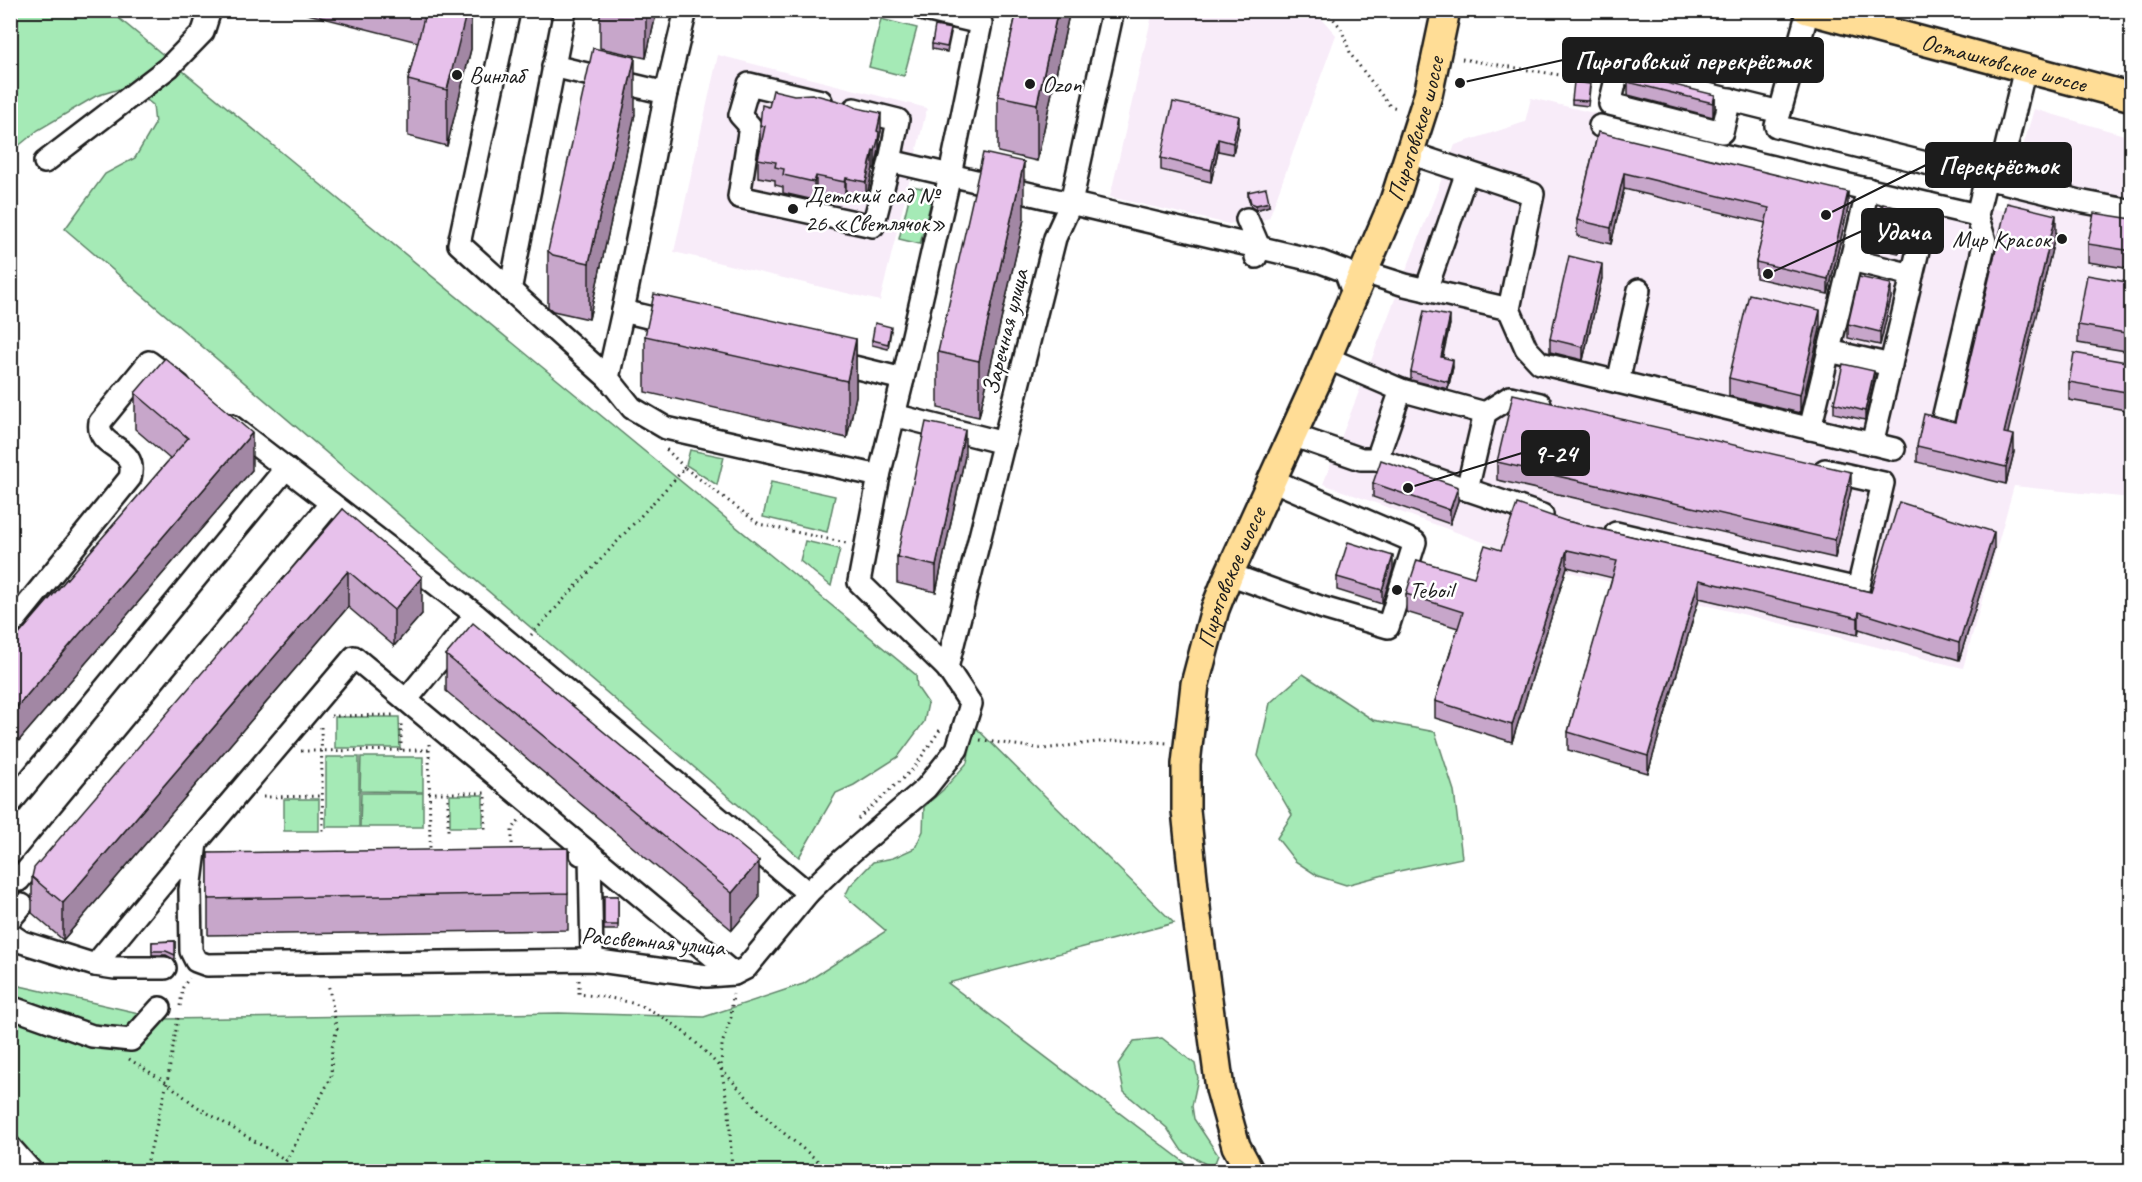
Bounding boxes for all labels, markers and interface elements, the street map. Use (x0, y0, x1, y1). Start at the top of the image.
street label: Осташковское шоссе (1918, 26, 2092, 100)
callout: Пироговский перекрёсток (1563, 38, 1823, 82)
text: Пироговский перекрёсток (1575, 44, 1813, 77)
street label: Пироговское шоссе (1380, 52, 1451, 205)
place label: Винлаб (469, 60, 529, 90)
marker: Винлаб (450, 68, 464, 82)
place label: Ozon (1042, 69, 1082, 99)
marker: Ozon (1023, 77, 1037, 91)
callout: Перекрёсток (1926, 143, 2071, 187)
text: Перекрёсток (1939, 149, 2061, 182)
place label: Детский сад № 26 «Светлячок» (805, 180, 946, 238)
marker: Детский сад № 26 «Светлячок» (786, 202, 800, 216)
callout: Удача (1862, 209, 1943, 253)
text: Удача (1873, 215, 1932, 248)
place label: Мир Красок (1952, 224, 2052, 254)
marker: Мир Красок (2055, 232, 2069, 246)
street label: Заречная улица (975, 265, 1035, 398)
callout: 9-24 (1522, 431, 1589, 475)
text: 9-24 (1533, 437, 1580, 470)
street label: Пироговское шоссе (1190, 500, 1273, 651)
place label: Teboil (1409, 575, 1457, 605)
marker: Teboil (1390, 583, 1404, 597)
street label: Рассветная улица (580, 920, 727, 962)

